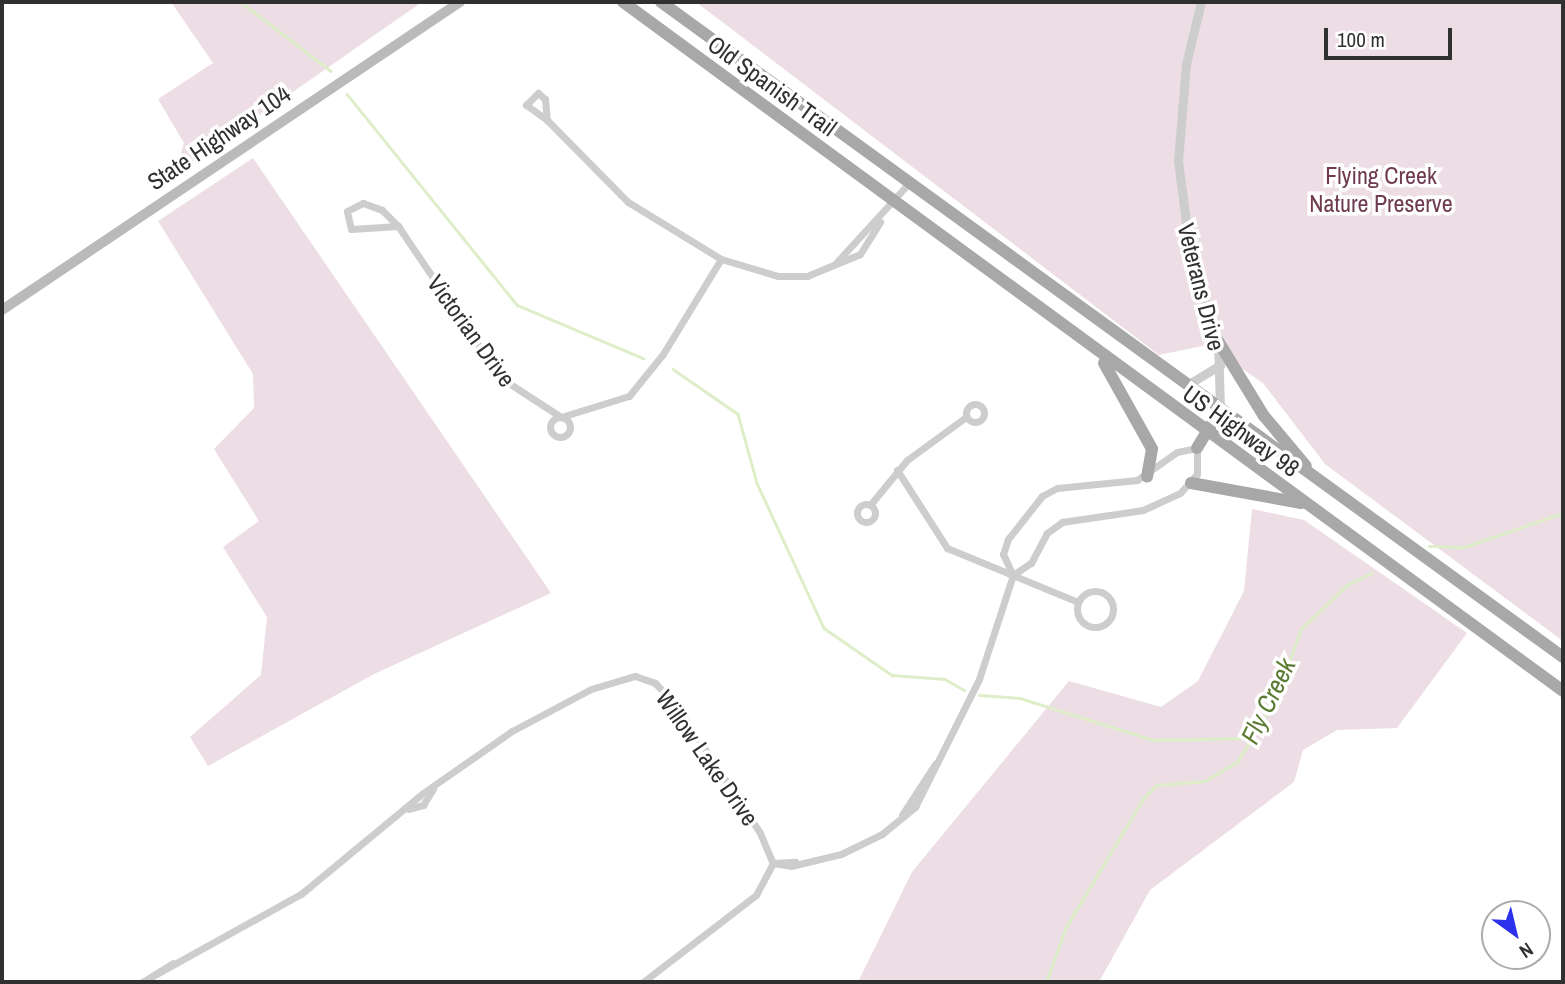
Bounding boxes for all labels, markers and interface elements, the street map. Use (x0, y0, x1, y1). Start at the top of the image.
scale bar (1327, 14, 1455, 58)
text: 100 m (1337, 25, 1385, 54)
street label: Old Spanish Trail (702, 30, 842, 142)
street label: State Highway 104 (142, 80, 296, 196)
park label: Flying Creek Nature Preserve (1309, 162, 1453, 218)
street label: Veterans Drive (1171, 220, 1231, 354)
street label: Victorian Drive (421, 270, 521, 392)
street label: US Highway 98 (1177, 379, 1305, 483)
water label: Fly Creek (1234, 653, 1302, 749)
street label: Willow Lake Drive (650, 685, 764, 831)
north arrow (1481, 900, 1551, 970)
text: N (1515, 937, 1539, 965)

